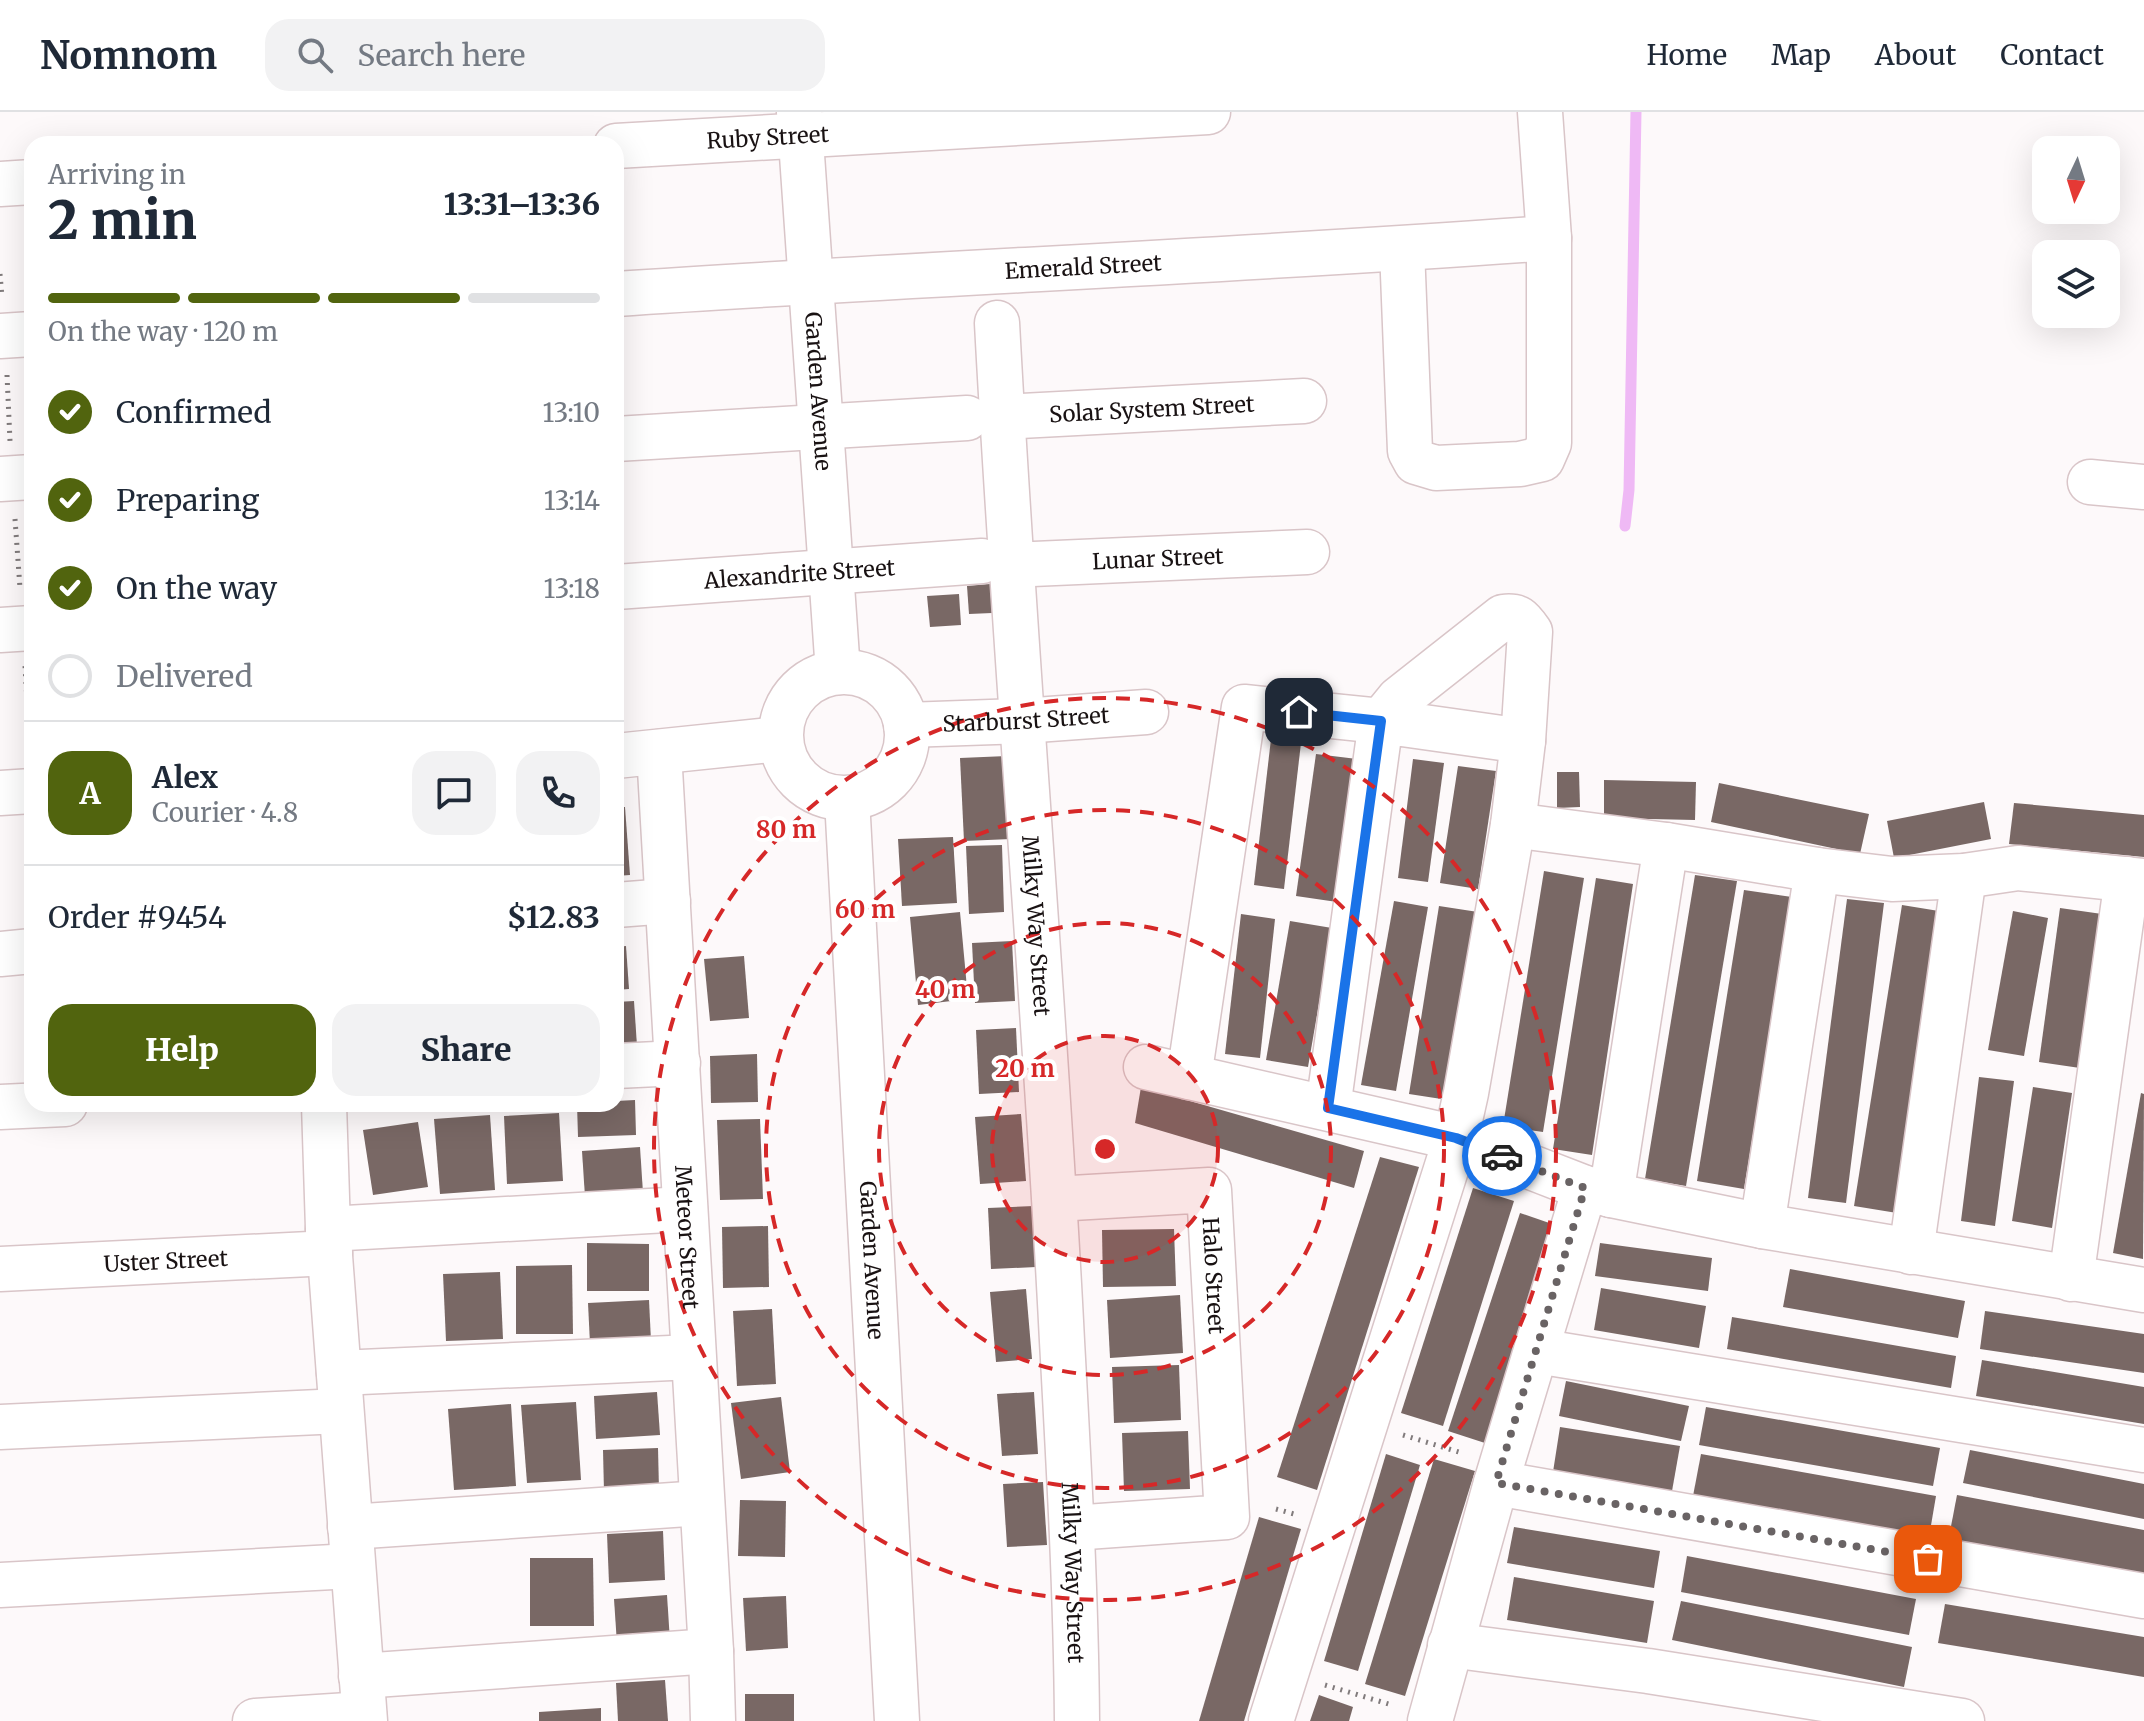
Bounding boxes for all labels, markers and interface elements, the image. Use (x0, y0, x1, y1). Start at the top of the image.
search box (265, 19, 825, 91)
text: Nomnom (40, 32, 217, 79)
icon: search (293, 33, 337, 77)
text: Search here (357, 36, 525, 74)
text: Home (1646, 37, 1727, 73)
text: Map (1771, 37, 1831, 73)
text: About (1875, 37, 1956, 73)
text: Contact (2000, 37, 2104, 73)
street label: Ruby Street (706, 120, 830, 155)
north arrow (2032, 136, 2120, 224)
map controls (2032, 136, 2120, 328)
text: Arriving in (48, 158, 186, 191)
text: 13:31–13:36 (444, 185, 600, 223)
text: 2 min (48, 188, 197, 253)
button: layers (2032, 240, 2120, 328)
street label: Emerald Street (1004, 248, 1163, 285)
street label: Garden Avenue (799, 311, 838, 472)
text: On the way · 120 m (48, 315, 278, 348)
icon: check (48, 390, 92, 434)
street label: Solar System Street (1048, 390, 1256, 428)
text: Confirmed (116, 393, 271, 431)
text: 13:10 (543, 396, 600, 429)
icon: check (48, 478, 92, 522)
text: Preparing (116, 481, 259, 519)
text: 13:14 (544, 484, 600, 517)
street label: Lunar Street (1092, 542, 1225, 575)
street label: Alexandrite Street (702, 553, 897, 595)
icon: check (48, 566, 92, 610)
text: On the way (116, 569, 277, 607)
text: 13:18 (544, 572, 600, 605)
text: Delivered (116, 657, 253, 695)
pin (1265, 678, 1333, 746)
icon: home (1277, 690, 1321, 734)
street label: Starburst Street (942, 701, 1111, 738)
button: chat (412, 751, 496, 835)
button: phone (516, 751, 600, 835)
text: Alex (152, 758, 218, 796)
text: A (79, 774, 101, 812)
text: Courier · 4.8 (152, 796, 298, 829)
text: 80 m (756, 814, 816, 845)
street label: Milky Way Street (1016, 834, 1057, 1017)
text: 60 m (835, 894, 895, 925)
text: Order #9454 (48, 898, 227, 936)
text: $12.83 (507, 898, 600, 936)
text: 40 m (915, 974, 975, 1005)
button: Help (48, 1004, 316, 1096)
button: Share (332, 1004, 600, 1096)
text: 20 m (995, 1053, 1055, 1084)
courier (1462, 1116, 1542, 1196)
icon: car (1480, 1134, 1524, 1178)
centre of rings (1091, 1135, 1119, 1163)
street label: Meteor Street (669, 1165, 705, 1310)
street label: Garden Avenue (854, 1180, 890, 1340)
street label: Halo Street (1197, 1216, 1231, 1335)
street label: Uster Street (103, 1244, 229, 1278)
street label: Milky Way Street (1056, 1482, 1090, 1664)
pin (1894, 1525, 1962, 1593)
icon: bag (1906, 1537, 1950, 1581)

